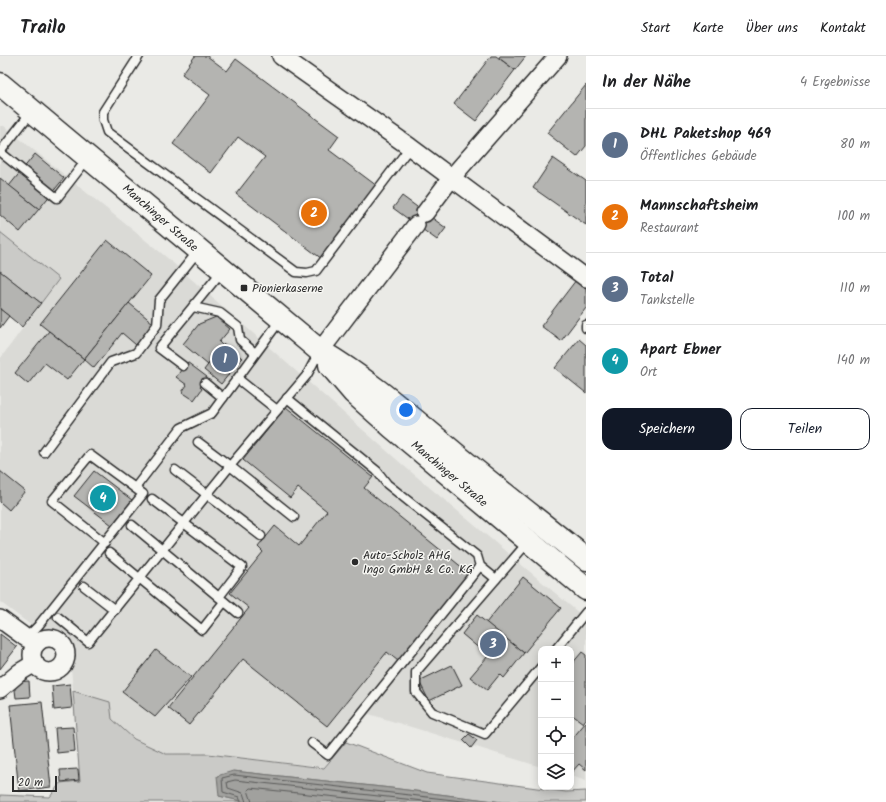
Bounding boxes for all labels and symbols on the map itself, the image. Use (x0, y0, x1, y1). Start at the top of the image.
street label: Manchinger Straße (118, 180, 203, 257)
pin: 2 (301, 198, 327, 228)
place label: Pionierkaserne (252, 279, 324, 298)
marker: Pionierkaserne (239, 283, 249, 293)
pin: 1 (212, 344, 238, 374)
your location (396, 400, 416, 420)
street label: Manchinger Straße (406, 436, 492, 512)
pin: 4 (90, 483, 116, 513)
place label: Auto-Scholz AHG Ingo GmbH & Co. KG (363, 546, 473, 579)
marker: Auto-Scholz AHG Ingo GmbH & Co. KG (350, 557, 360, 567)
pin: 3 (480, 629, 506, 659)
scale bar (12, 774, 57, 793)

